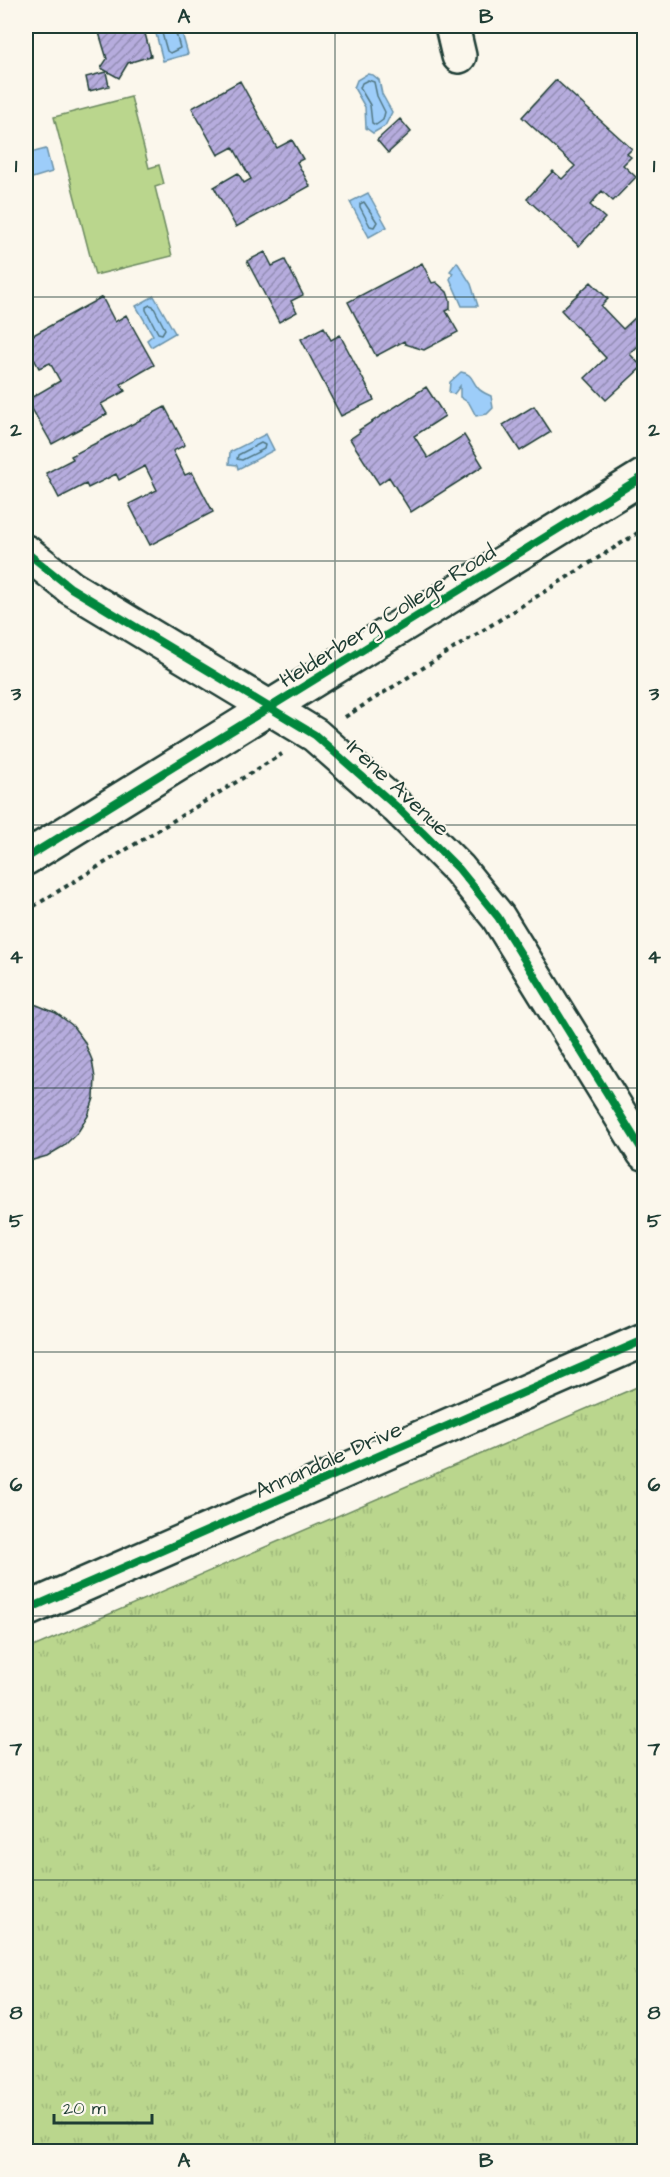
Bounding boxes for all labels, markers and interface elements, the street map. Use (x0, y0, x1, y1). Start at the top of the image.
text: A (178, 3, 191, 31)
text: B (479, 3, 494, 31)
text: 1 (15, 152, 18, 180)
text: 1 (653, 152, 656, 180)
text: 2 (9, 416, 22, 444)
text: 2 (647, 416, 660, 444)
street label: Helderberg College Road (274, 537, 503, 696)
text: 3 (10, 680, 22, 708)
text: 3 (648, 680, 660, 708)
street label: Irene Avenue (340, 732, 456, 844)
text: 4 (9, 943, 23, 971)
text: 4 (647, 943, 661, 971)
text: 5 (9, 1207, 24, 1235)
text: 5 (647, 1207, 662, 1235)
street label: Annandale Drive (250, 1414, 407, 1507)
text: 6 (10, 1471, 23, 1499)
text: 6 (648, 1471, 661, 1499)
text: 7 (9, 1735, 23, 1763)
text: 7 (647, 1735, 661, 1763)
text: 8 (10, 1999, 23, 2027)
text: 8 (648, 1999, 661, 2027)
scale bar (54, 2087, 152, 2125)
text: 20 m (63, 2096, 106, 2121)
text: A (178, 2147, 191, 2175)
text: B (479, 2147, 494, 2175)

